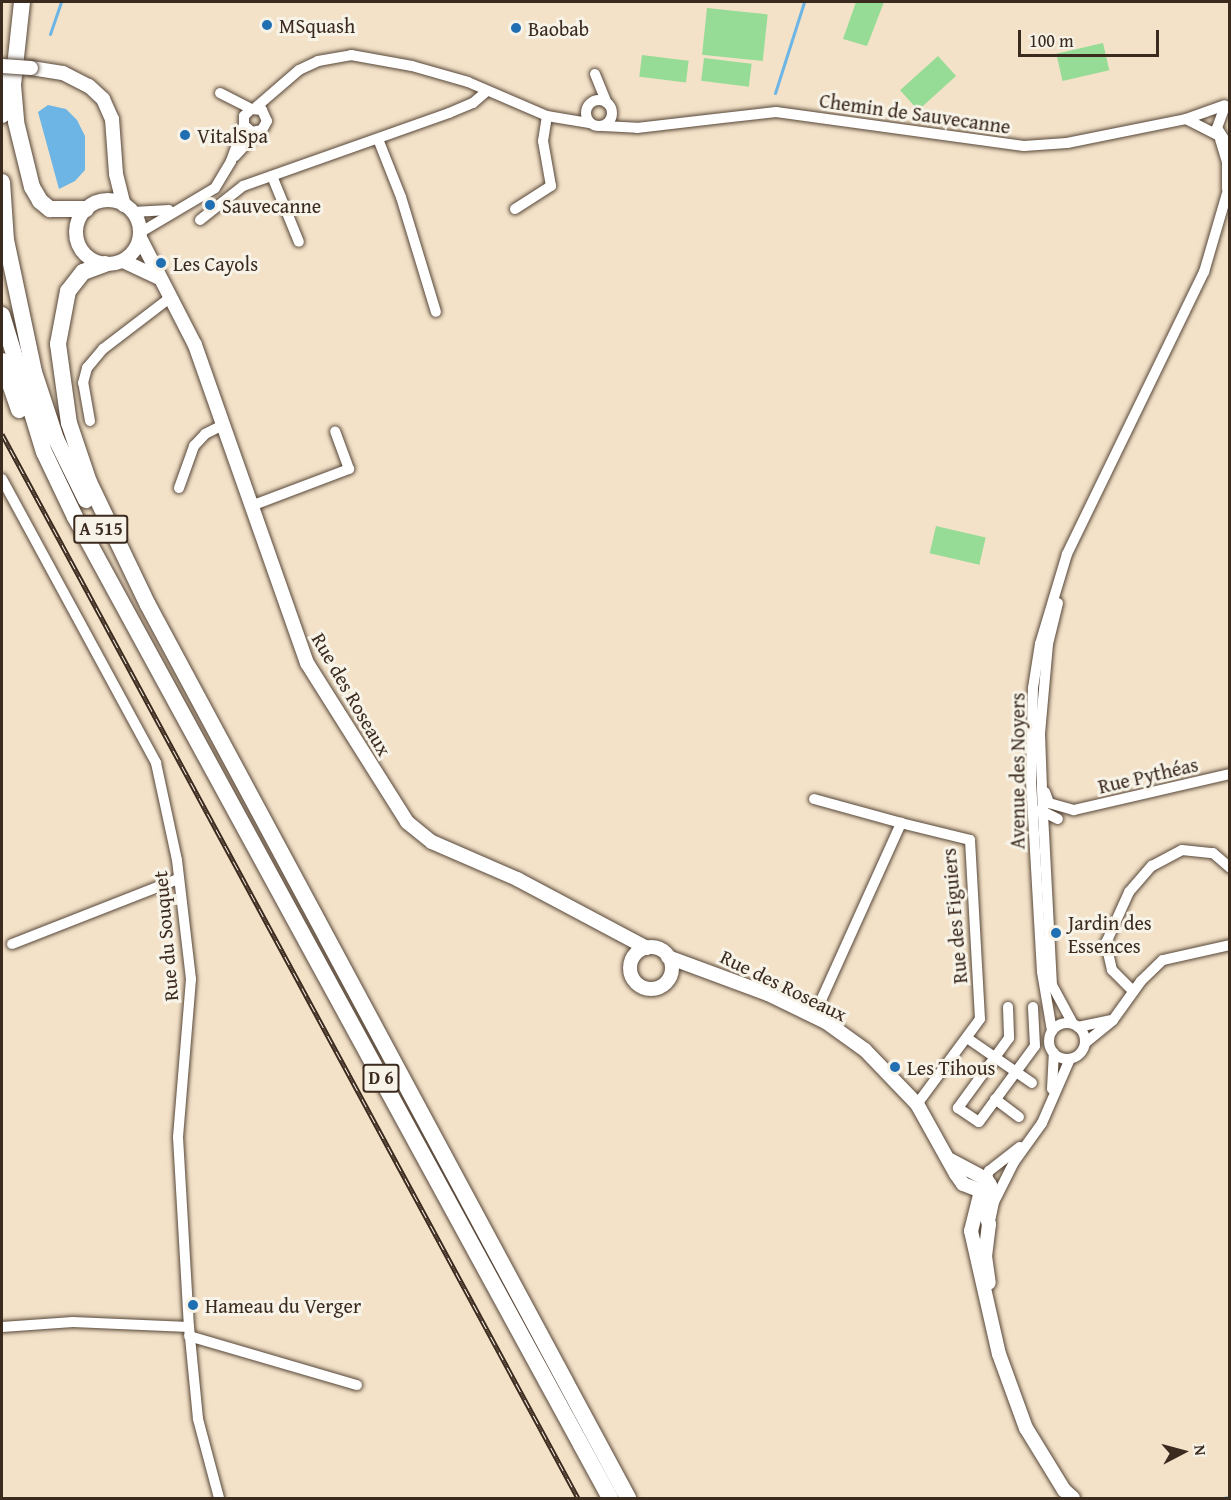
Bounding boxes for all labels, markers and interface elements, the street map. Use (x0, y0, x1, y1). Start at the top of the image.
place label: MSquash (279, 13, 355, 37)
place label: Baobab (528, 16, 589, 40)
marker: MSquash (260, 18, 274, 32)
scale bar (1021, 18, 1162, 56)
marker: Baobab (509, 21, 523, 35)
text: 100 m (1029, 27, 1074, 54)
street label: Chemin de Sauvecanne (818, 88, 1012, 138)
place label: VitalSpa (197, 123, 268, 147)
marker: VitalSpa (178, 128, 192, 142)
place label: Sauvecanne (222, 193, 321, 217)
marker: Sauvecanne (203, 198, 217, 212)
place label: Les Cayols (173, 251, 258, 275)
marker: Les Cayols (154, 256, 168, 270)
road number: A 515 (72, 514, 130, 544)
street label: Rue des Roseaux (307, 628, 397, 760)
street label: Avenue des Noyers (1005, 693, 1029, 849)
street label: Rue Pythéas (1096, 752, 1200, 798)
street label: Rue des Figuiers (936, 847, 972, 985)
street label: Rue du Souquet (147, 870, 183, 1002)
place label: Jardin des Essences (1068, 910, 1152, 957)
marker: Jardin des Essences (1049, 926, 1063, 940)
street label: Rue des Roseaux (717, 944, 851, 1026)
place label: Les Tihous (907, 1055, 995, 1079)
marker: Les Tihous (888, 1060, 902, 1074)
road number: D 6 (362, 1063, 400, 1093)
place label: Hameau du Verger (205, 1293, 361, 1317)
marker: Hameau du Verger (186, 1298, 200, 1312)
north arrow (1153, 1422, 1213, 1482)
text: N (1188, 1444, 1213, 1457)

